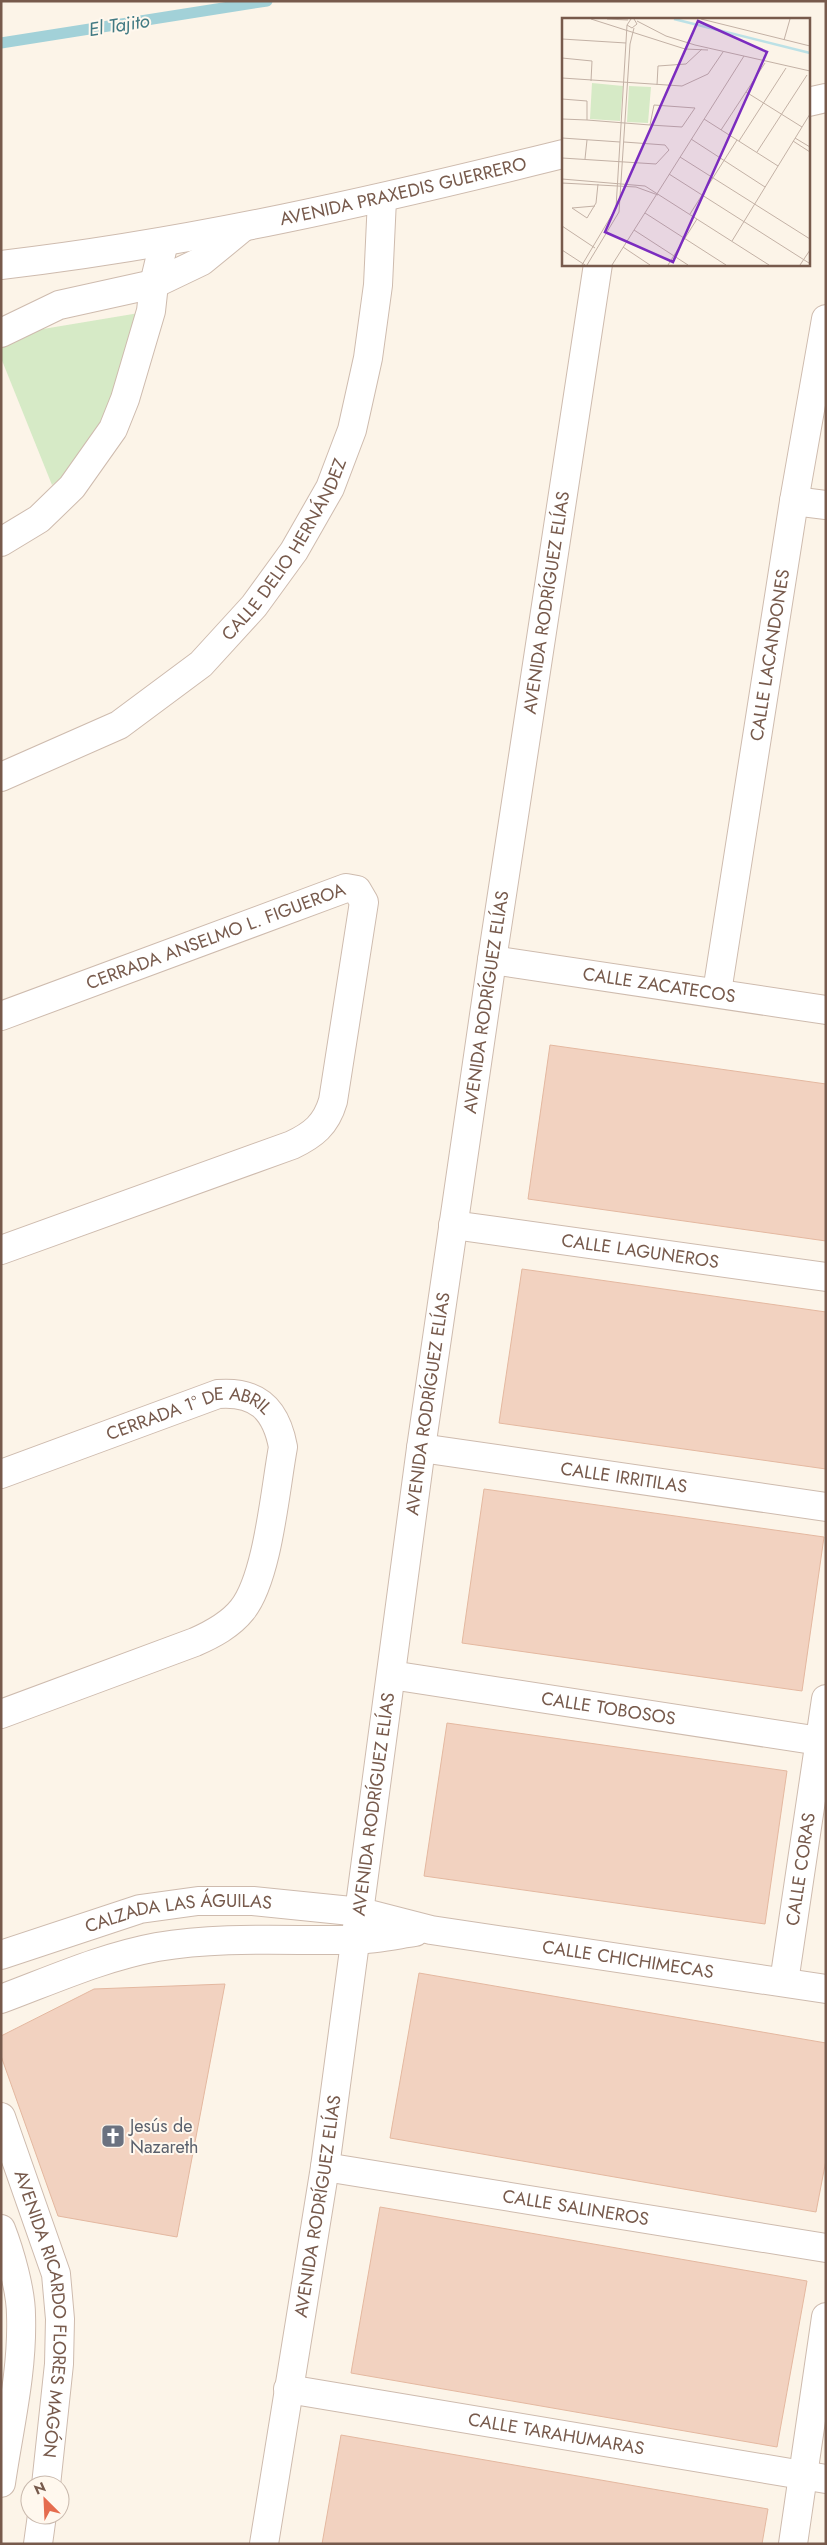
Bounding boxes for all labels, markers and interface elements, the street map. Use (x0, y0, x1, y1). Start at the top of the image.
water label: El Tajito (87, 7, 151, 43)
inset map (562, 18, 810, 265)
street label: AVENIDA PRAXEDIS GUERRERO (277, 150, 529, 232)
street label: CALLE DELIO HERNÁNDEZ (215, 454, 353, 646)
street label: AVENIDA RODRÍGUEZ ELÍAS (517, 489, 576, 716)
street label: CALLE LACANDONES (744, 567, 796, 743)
street label: CERRADA ANSELMO L. FIGUEROA (82, 876, 349, 996)
street label: AVENIDA RODRÍGUEZ ELÍAS (457, 889, 515, 1115)
street label: CALLE ZACATECOS (581, 961, 737, 1009)
street label: CALLE LAGUNEROS (560, 1227, 721, 1275)
street label: AVENIDA RODRÍGUEZ ELÍAS (399, 1290, 457, 1517)
street label: CERRADA 1° DE ABRIL (103, 1381, 278, 1447)
street label: CALLE IRRITILAS (559, 1455, 689, 1500)
street label: CALLE TOBOSOS (540, 1685, 677, 1732)
street label: AVENIDA RODRÍGUEZ ELÍAS (346, 1691, 401, 1917)
street label: CALLE CORAS (780, 1811, 822, 1927)
street label: CALZADA LAS ÁGUILAS (81, 1888, 273, 1939)
street label: CALLE CHICHIMECAS (540, 1934, 716, 1985)
street label: AVENIDA RODRÍGUEZ ELÍAS (288, 2093, 348, 2319)
place label: Jesús de Nazareth (128, 2113, 199, 2160)
church icon: Jesús de Nazareth (100, 2123, 126, 2149)
street label: AVENIDA RICARDO FLORES MAGÓN (8, 2167, 73, 2459)
street label: CALLE SALINEROS (501, 2183, 651, 2232)
street label: CALLE TARAHUMARAS (466, 2406, 647, 2461)
north arrow (20, 2475, 70, 2525)
text: N (31, 2477, 49, 2500)

